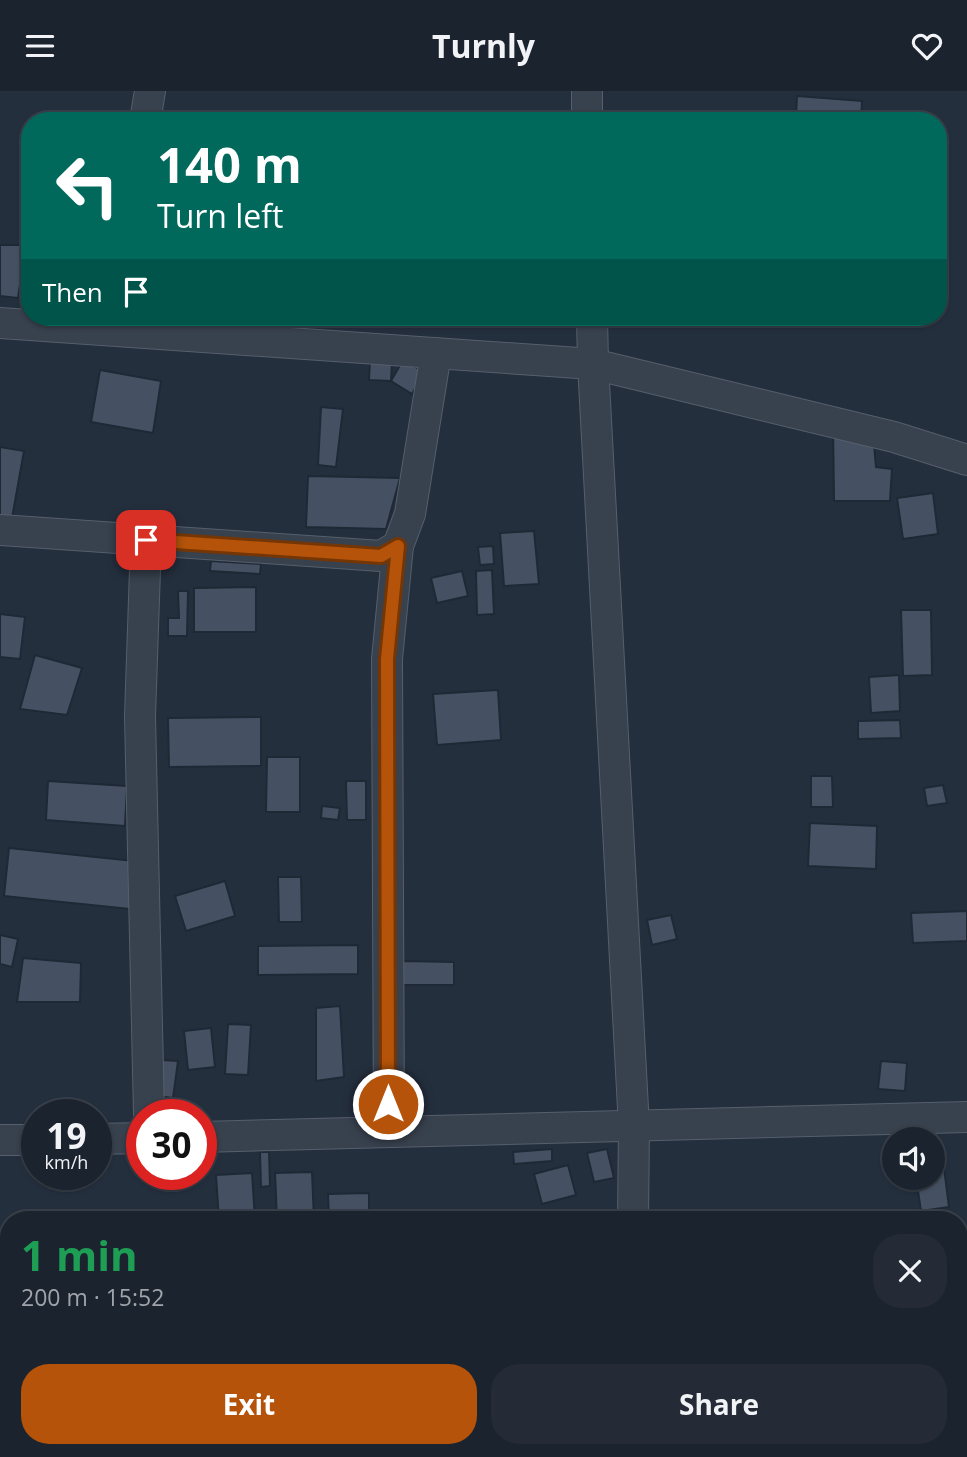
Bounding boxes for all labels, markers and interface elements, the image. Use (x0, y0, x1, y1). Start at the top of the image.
text: Turnly (432, 24, 535, 67)
icon: menu (21, 27, 59, 65)
icon: heart (908, 27, 946, 65)
text: 140 m (157, 131, 302, 197)
icon: left (42, 140, 133, 231)
text: Turn left (157, 194, 283, 237)
icon: arrive (117, 273, 155, 311)
text: Then (42, 274, 103, 310)
pin (116, 510, 176, 570)
icon: arrive (127, 521, 165, 559)
position arrow (351, 1067, 425, 1141)
speed limit sign: 30 (126, 1099, 217, 1190)
text: 19 (46, 1112, 87, 1159)
map controls (882, 1127, 945, 1190)
button: sound (882, 1127, 945, 1190)
text: km/h (45, 1150, 88, 1174)
text: 1 min (21, 1226, 138, 1283)
button: close (873, 1234, 947, 1308)
text: 200 m · 15:52 (21, 1281, 164, 1313)
button: Exit (21, 1364, 477, 1444)
button: Share (491, 1364, 947, 1444)

